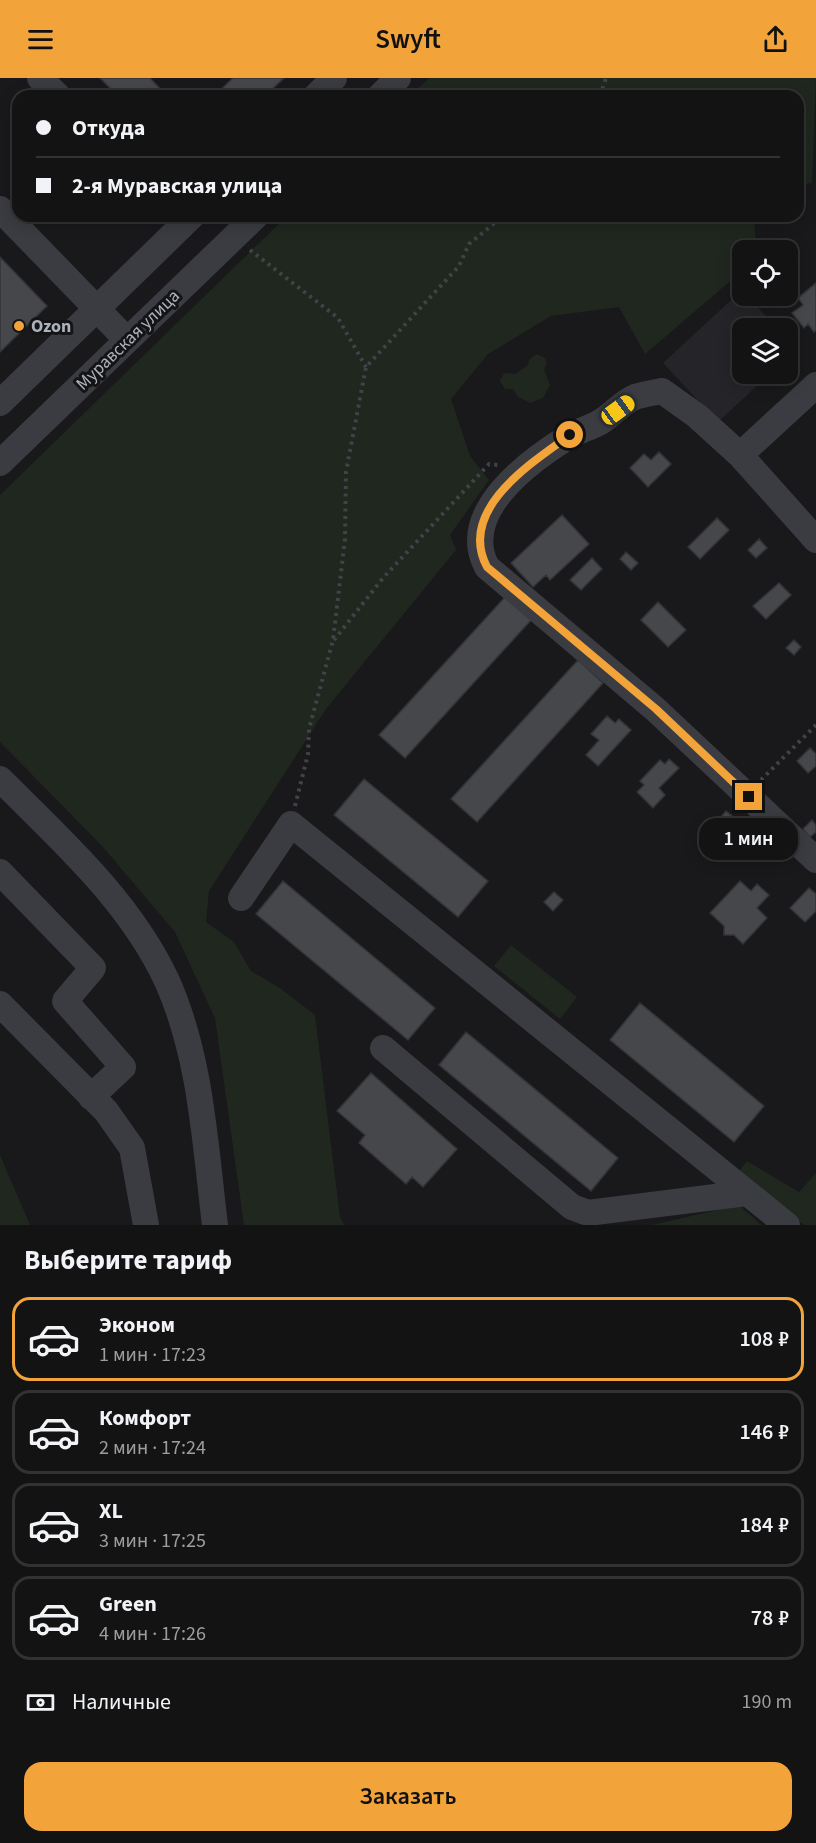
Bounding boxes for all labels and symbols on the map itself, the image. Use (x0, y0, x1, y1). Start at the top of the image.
street label: Муравская улица (71, 284, 185, 396)
place label: Ozon (31, 314, 71, 339)
marker: Ozon (12, 319, 26, 333)
car (598, 392, 638, 428)
route start (556, 421, 583, 448)
route end (735, 783, 762, 810)
callout: 1 мин (700, 818, 798, 860)

